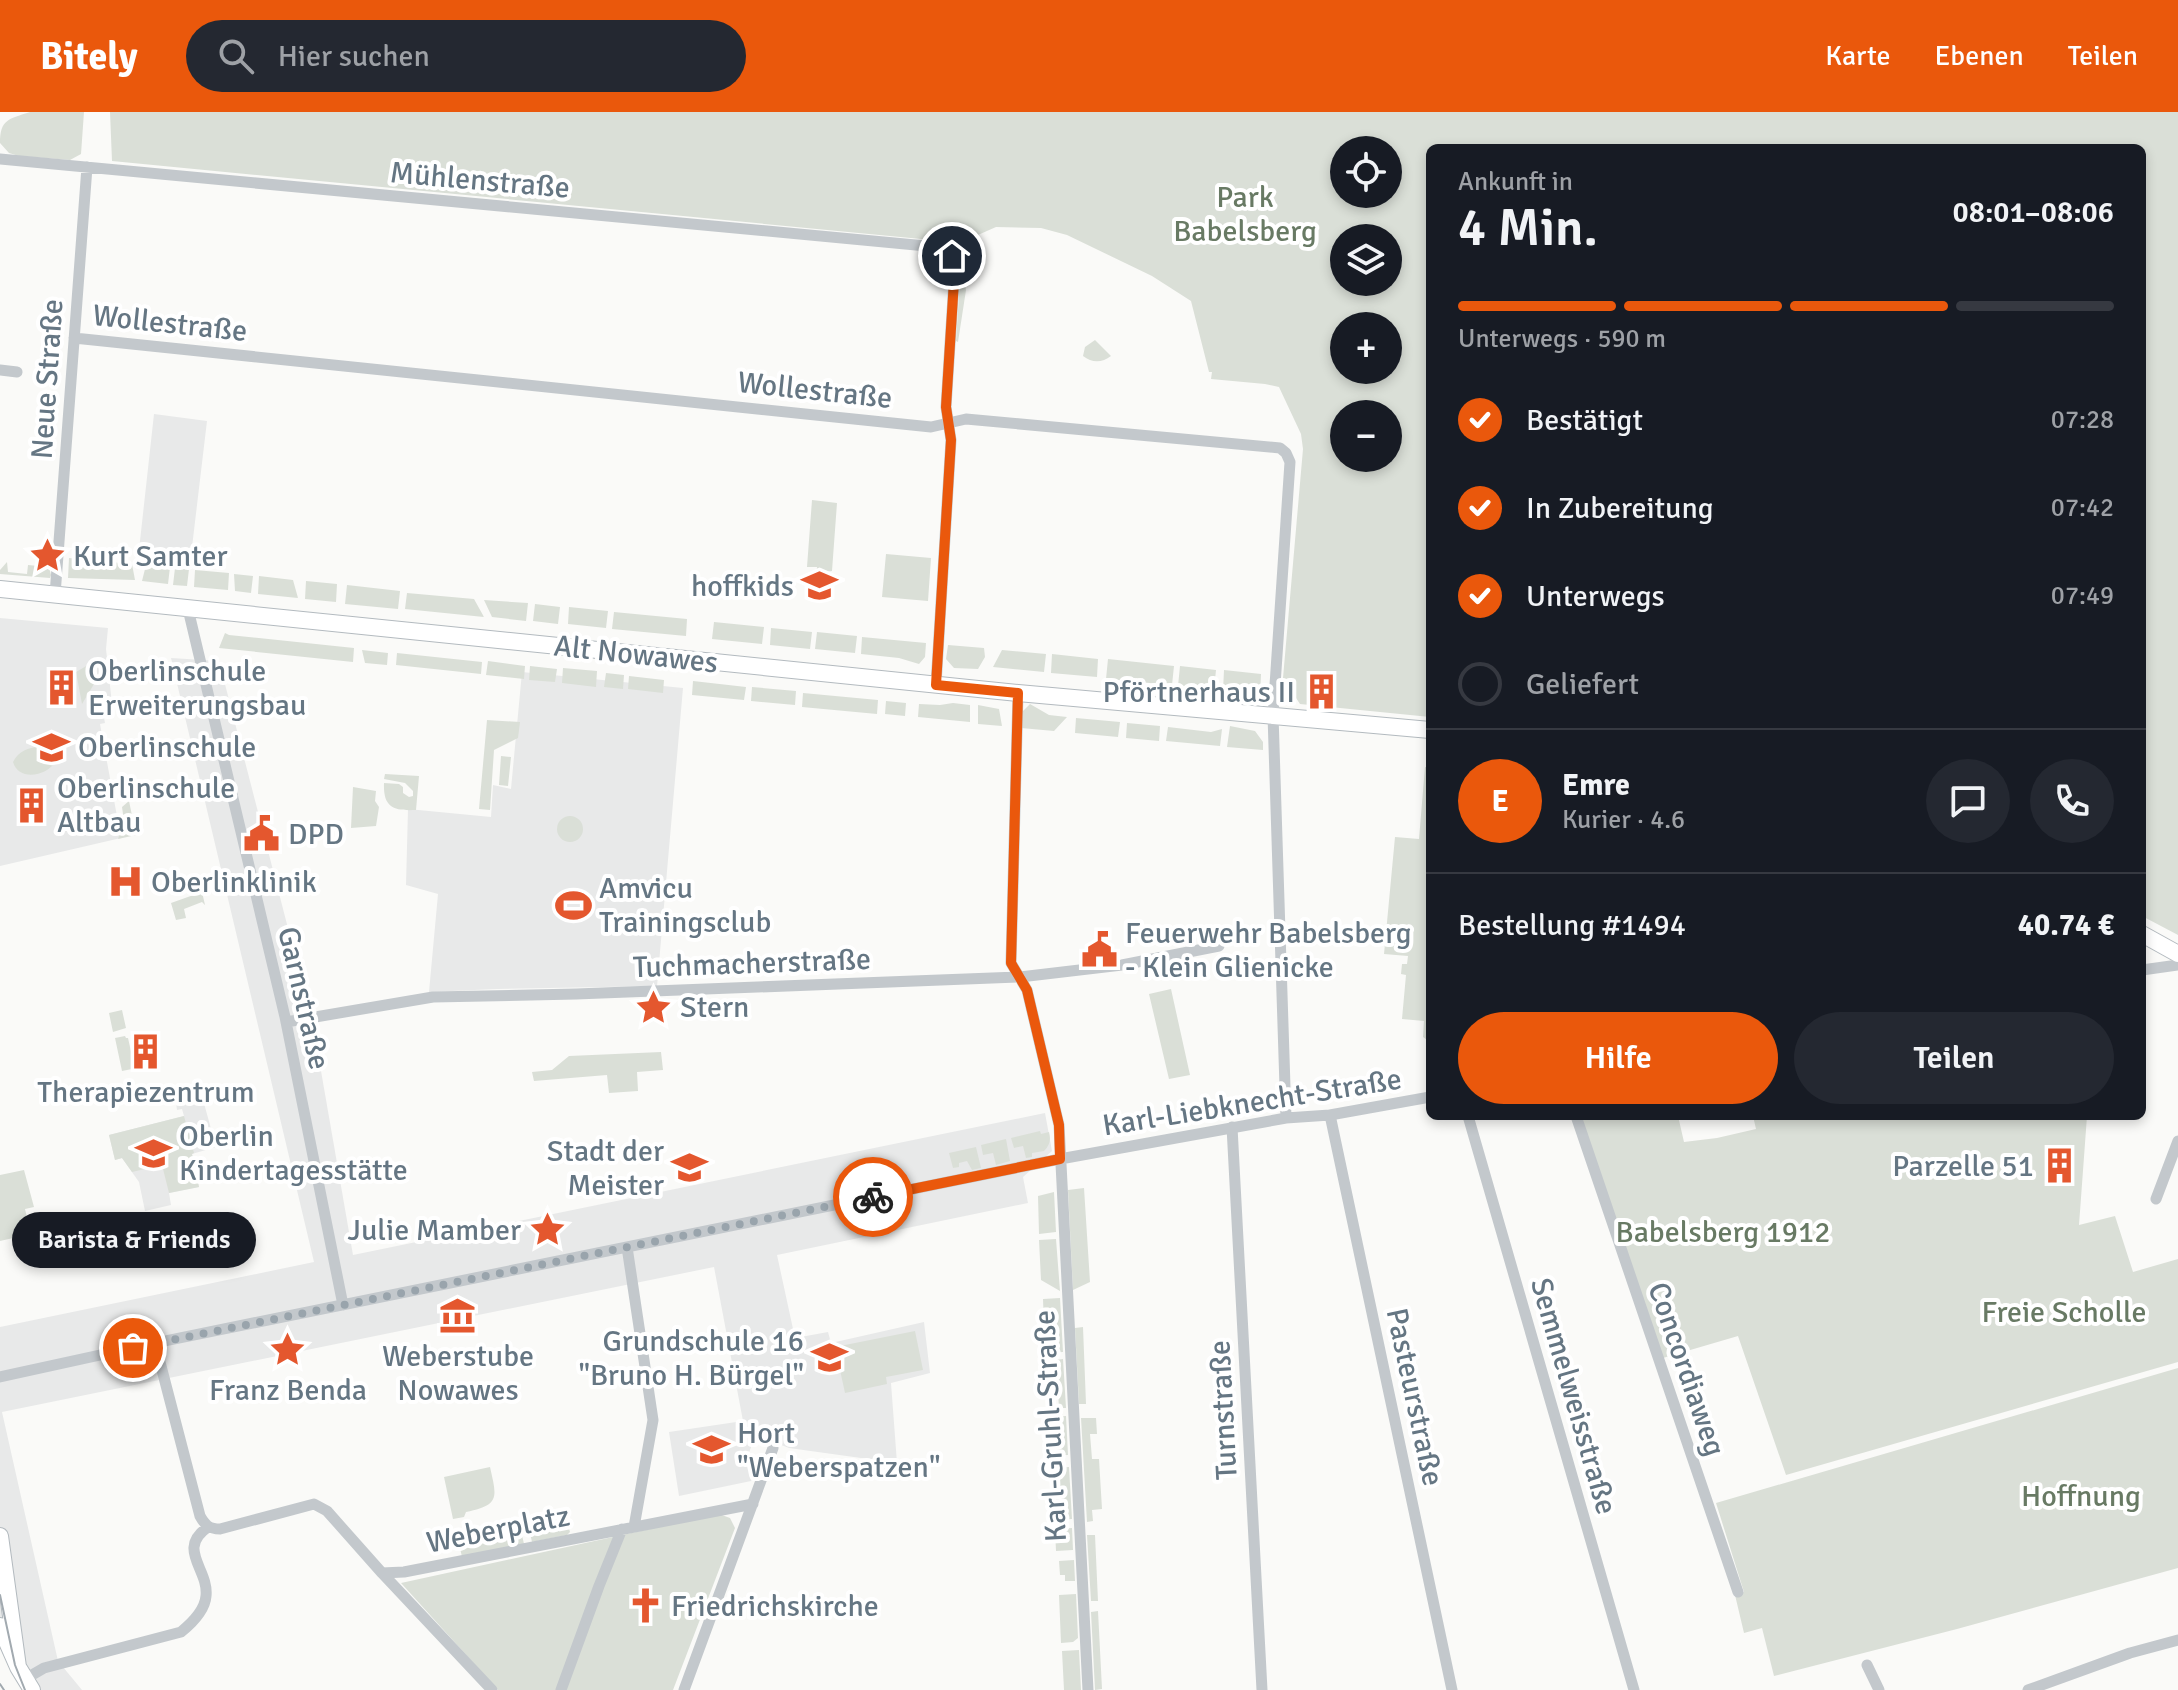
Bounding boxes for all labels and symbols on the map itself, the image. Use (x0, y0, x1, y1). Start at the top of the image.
street label: Mühlenstraße (389, 154, 571, 207)
park label: Park Babelsberg (1173, 179, 1317, 250)
pin (918, 222, 986, 290)
street label: Wollestraße (91, 297, 249, 350)
street label: Neue Straße (23, 298, 72, 460)
street label: Wollestraße (736, 364, 894, 417)
place icon: Kurt Samter (28, 537, 66, 575)
place label: Kurt Samter (73, 538, 228, 575)
school or university icon: hoffkids (801, 567, 839, 605)
place label: hoffkids (691, 568, 794, 605)
street label: Alt Nowawes (552, 627, 720, 682)
place label: Oberlinschule Erweiterungsbau (88, 653, 306, 724)
building icon: Oberlinschule Erweiterungsbau (43, 669, 81, 707)
building icon: Pförtnerhaus II (1302, 673, 1340, 711)
place label: Pförtnerhaus II (1102, 674, 1295, 711)
school or university icon: Oberlinschule (33, 728, 71, 766)
place label: Oberlinschule (78, 729, 256, 766)
place label: Oberlinschule Altbau (57, 770, 235, 841)
building icon: Oberlinschule Altbau (12, 786, 50, 824)
public building icon: DPD (243, 815, 281, 853)
place label: DPD (288, 816, 344, 853)
hospital icon: Oberlinklinik (106, 863, 144, 901)
place label: Oberlinklinik (151, 864, 317, 901)
place label: Amvicu Trainingsclub (599, 870, 771, 941)
sports icon: Amvicu Trainingsclub (554, 886, 592, 924)
place label: Feuerwehr Babelsberg - Klein Glienicke (1125, 915, 1412, 986)
street label: Garnstraße (269, 923, 338, 1073)
public building icon: Feuerwehr Babelsberg - Klein Glienicke (1080, 931, 1118, 969)
street label: Tuchmacherstraße (632, 941, 872, 986)
place icon: Stern (635, 988, 673, 1026)
place label: Stern (680, 989, 749, 1026)
building icon: Therapiezentrum (127, 1032, 165, 1070)
street label: Karl-Liebknecht-Straße (1100, 1061, 1404, 1144)
place label: Therapiezentrum (37, 1074, 255, 1111)
place label: Oberlin Kindertagesstätte (179, 1118, 408, 1189)
place label: Stadt der Meister (547, 1133, 664, 1204)
school or university icon: Oberlin Kindertagesstätte (134, 1134, 172, 1172)
building icon: Parzelle 51 (2041, 1147, 2079, 1185)
place label: Parzelle 51 (1892, 1148, 2034, 1185)
school or university icon: Stadt der Meister (671, 1149, 709, 1187)
courier (833, 1157, 913, 1237)
place icon: Julie Mamber (528, 1211, 566, 1249)
callout: Barista & Friends (11, 1212, 255, 1268)
place label: Julie Mamber (348, 1212, 521, 1249)
park label: Babelsberg 1912 (1616, 1214, 1830, 1251)
street label: Semmelweisstraße (1522, 1274, 1625, 1519)
street label: Concordiaweg (1640, 1278, 1734, 1461)
park label: Freie Scholle (1982, 1294, 2146, 1331)
museum icon: Weberstube Nowawes (439, 1296, 477, 1334)
street label: Pasteurstraße (1378, 1305, 1451, 1489)
street label: Karl-Gruhl-Straße (1026, 1309, 1075, 1543)
pin (99, 1314, 167, 1382)
place label: Grundschule 16 "Bruno H. Bürgel" (578, 1323, 804, 1394)
place icon: Franz Benda (269, 1330, 307, 1368)
place label: Weberstube Nowawes (382, 1338, 534, 1409)
school or university icon: Grundschule 16 "Bruno H. Bürgel" (811, 1339, 849, 1377)
street label: Turnstraße (1201, 1339, 1246, 1481)
place label: Franz Benda (209, 1372, 367, 1409)
place label: Hort "Weberspatzen" (737, 1415, 940, 1486)
school or university icon: Hort "Weberspatzen" (692, 1431, 730, 1469)
park label: Hoffnung (2021, 1478, 2141, 1515)
street label: Weberplatz (423, 1497, 573, 1562)
church icon: Friedrichskirche (626, 1587, 664, 1625)
place label: Friedrichskirche (671, 1588, 879, 1625)

